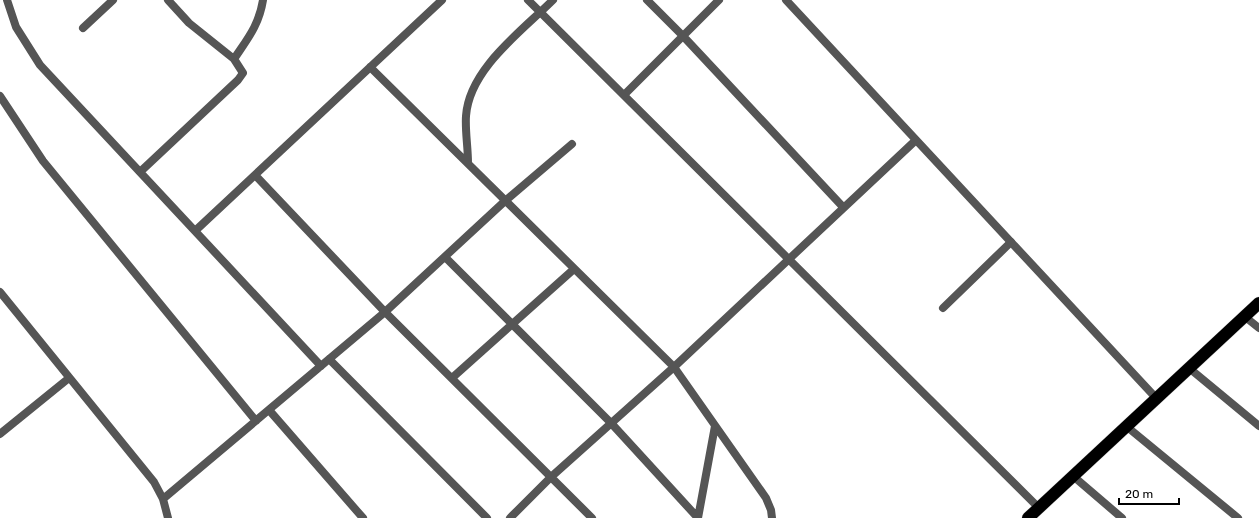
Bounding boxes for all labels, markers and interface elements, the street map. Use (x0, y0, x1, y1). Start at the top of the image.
scale bar (1119, 480, 1179, 506)
text: 20 m (1125, 487, 1153, 501)

